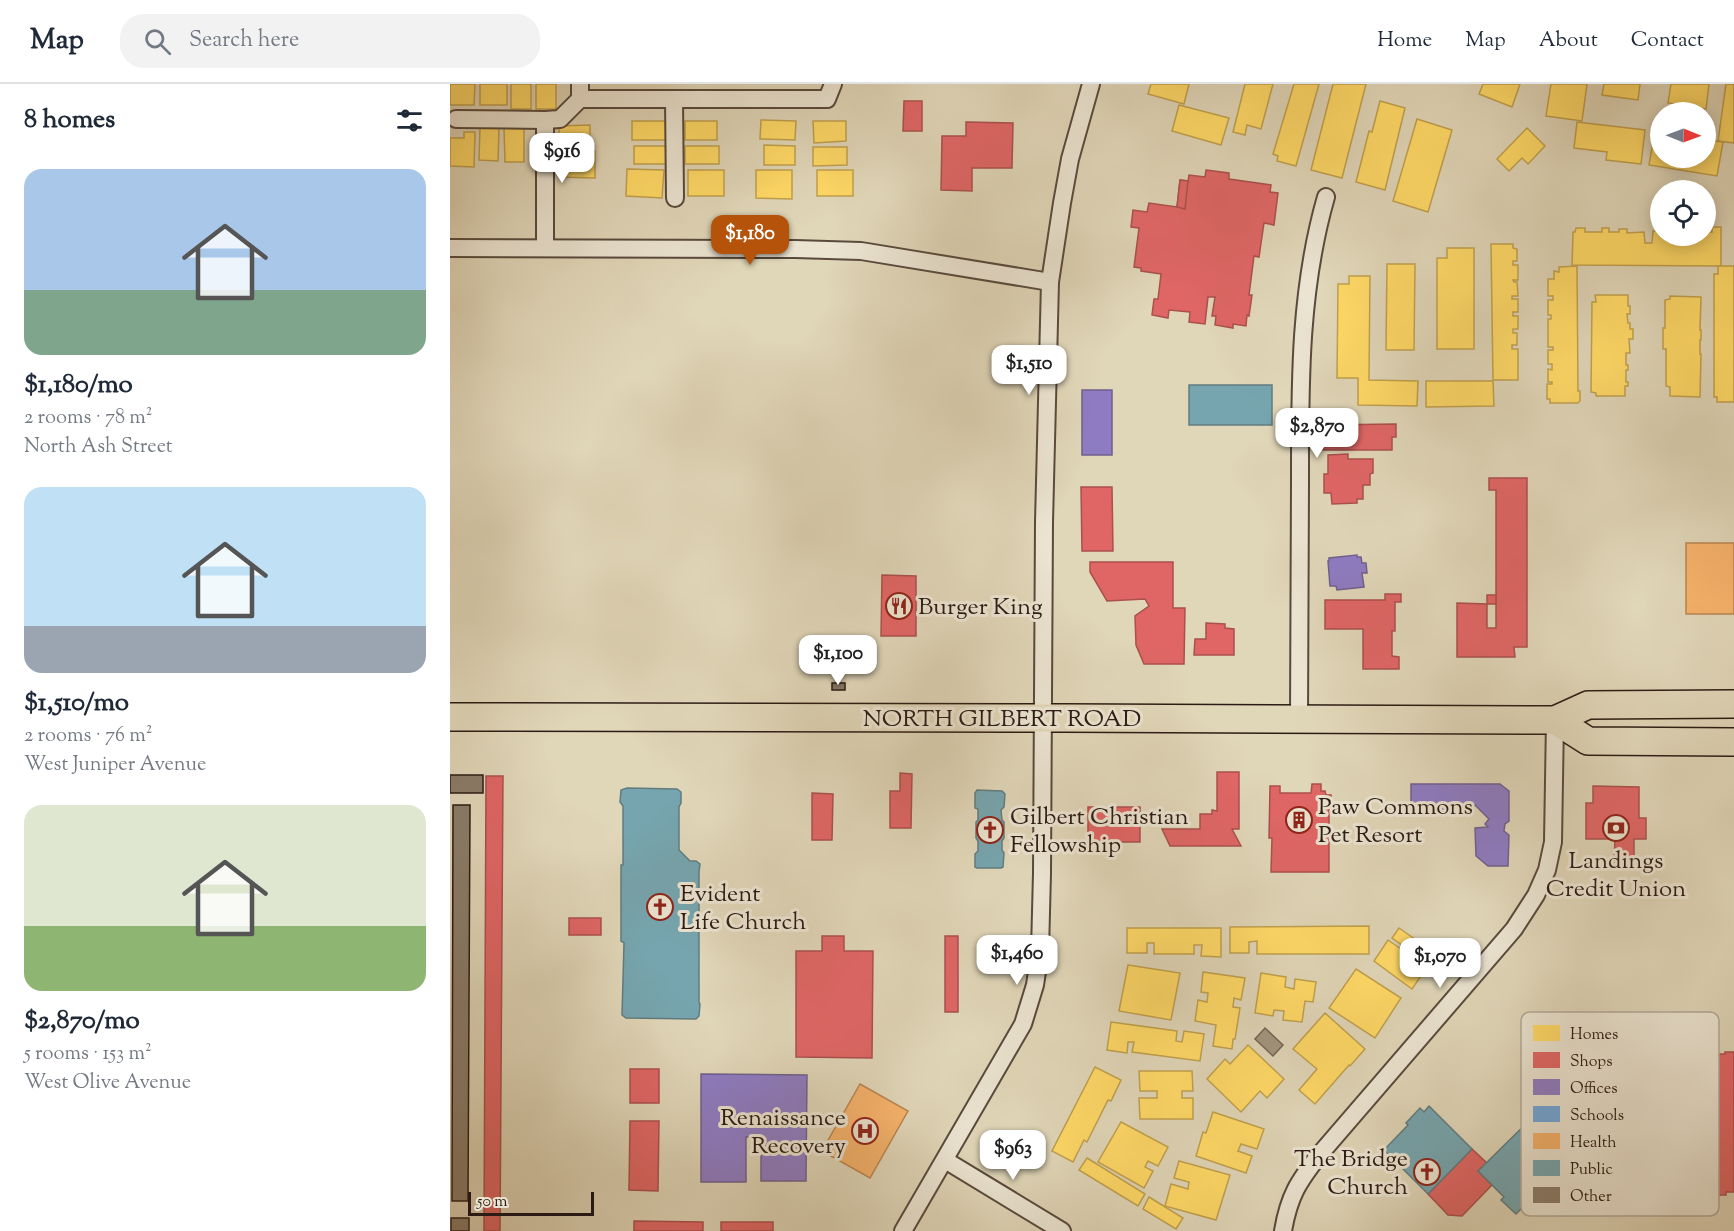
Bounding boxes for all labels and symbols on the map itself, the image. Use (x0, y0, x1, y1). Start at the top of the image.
north arrow (1650, 102, 1716, 168)
pin: $916 (526, 133, 598, 184)
pin: $1,180 (701, 215, 799, 266)
pin: $1,510 (980, 345, 1078, 396)
pin: $2,870 (1268, 408, 1366, 459)
restaurant icon: Burger King (884, 591, 914, 621)
place label: Burger King (918, 591, 1043, 625)
pin: $1,100 (789, 635, 887, 686)
street label: NORTH GILBERT ROAD (863, 703, 1141, 737)
place label: Paw Commons Pet Resort (1318, 791, 1473, 853)
place label: Gilbert Christian Fellowship (1010, 801, 1189, 863)
building icon: Paw Commons Pet Resort (1284, 805, 1314, 835)
bank icon: Landings Credit Union (1601, 813, 1631, 843)
church icon: Gilbert Christian Fellowship (975, 815, 1005, 845)
place label: Landings Credit Union (1546, 845, 1686, 907)
place label: Evident Life Church (680, 878, 806, 940)
church icon: Evident Life Church (645, 892, 675, 922)
pin: $1,460 (968, 935, 1066, 986)
pin: $1,070 (1391, 938, 1489, 989)
legend (1521, 1012, 1719, 1216)
text: Homes (1570, 1024, 1618, 1047)
text: Shops (1570, 1051, 1613, 1074)
text: Offices (1570, 1078, 1618, 1101)
place label: Renaissance Recovery (720, 1102, 846, 1164)
text: Schools (1570, 1105, 1624, 1128)
hospital icon: Renaissance Recovery (850, 1116, 880, 1146)
pin: $963 (977, 1130, 1049, 1181)
text: Health (1570, 1132, 1617, 1155)
place label: The Bridge Church (1294, 1143, 1408, 1205)
church icon: The Bridge Church (1412, 1157, 1442, 1187)
text: Public (1570, 1159, 1613, 1182)
text: Other (1570, 1186, 1612, 1209)
scale bar (468, 1189, 594, 1216)

